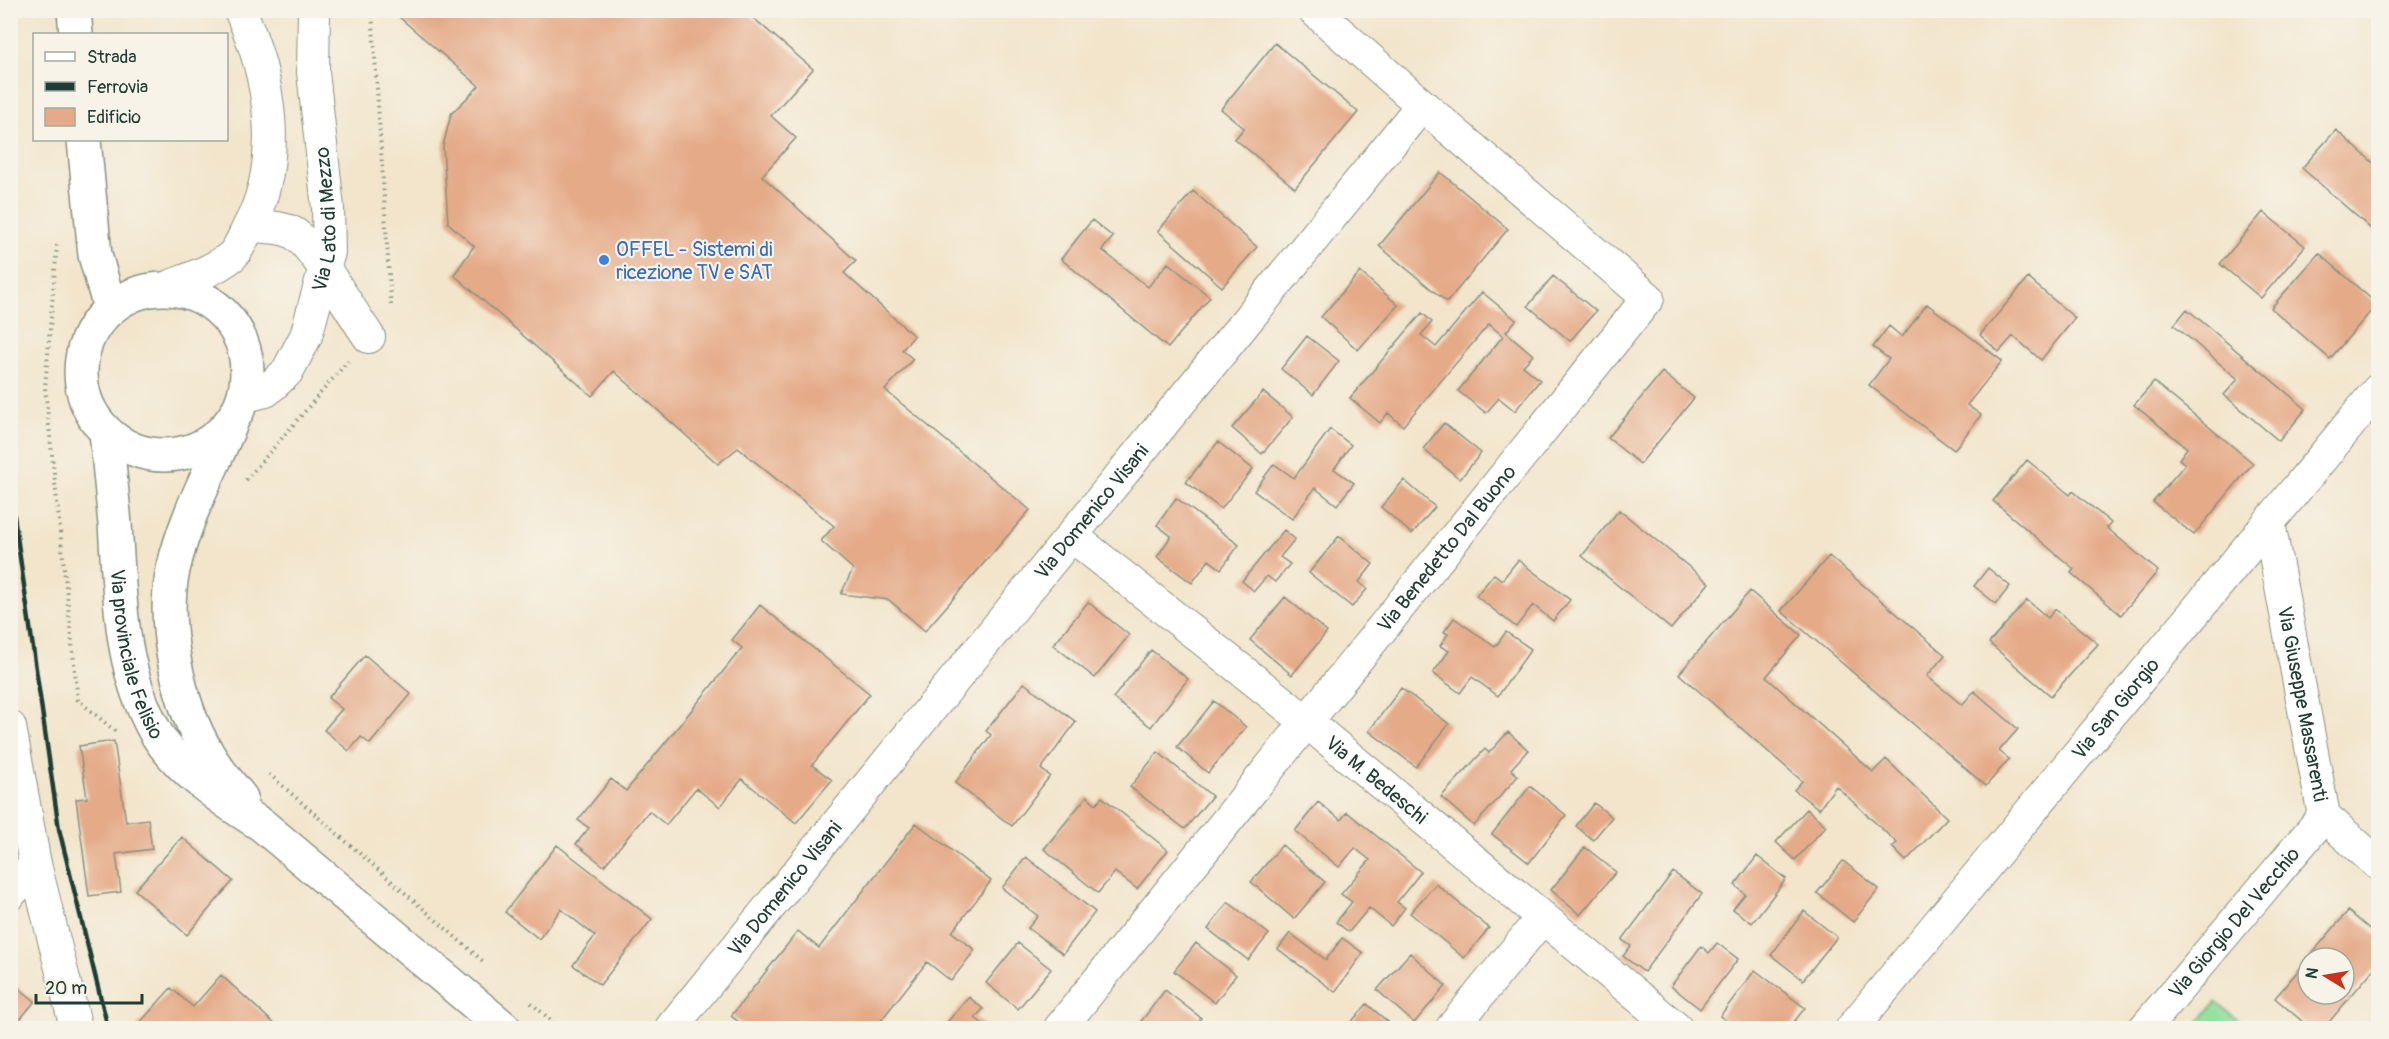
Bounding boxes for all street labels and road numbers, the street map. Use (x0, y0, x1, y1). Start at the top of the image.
street label: Via Lato di Mezzo (306, 145, 342, 295)
street label: Via Domenico Visani (1029, 439, 1154, 584)
street label: Via Benedetto Dal Buono (1372, 459, 1521, 637)
street label: Via provinciale Felisio (105, 568, 169, 744)
street label: Via Giuseppe Massarenti (2272, 604, 2333, 803)
street label: Via San Giorgio (2066, 652, 2165, 764)
street label: Via M. Bedeschi (1320, 730, 1433, 829)
street label: Via Domenico Visani (722, 816, 847, 961)
street label: Via Giorgio Del Vecchio (2163, 842, 2305, 1003)

